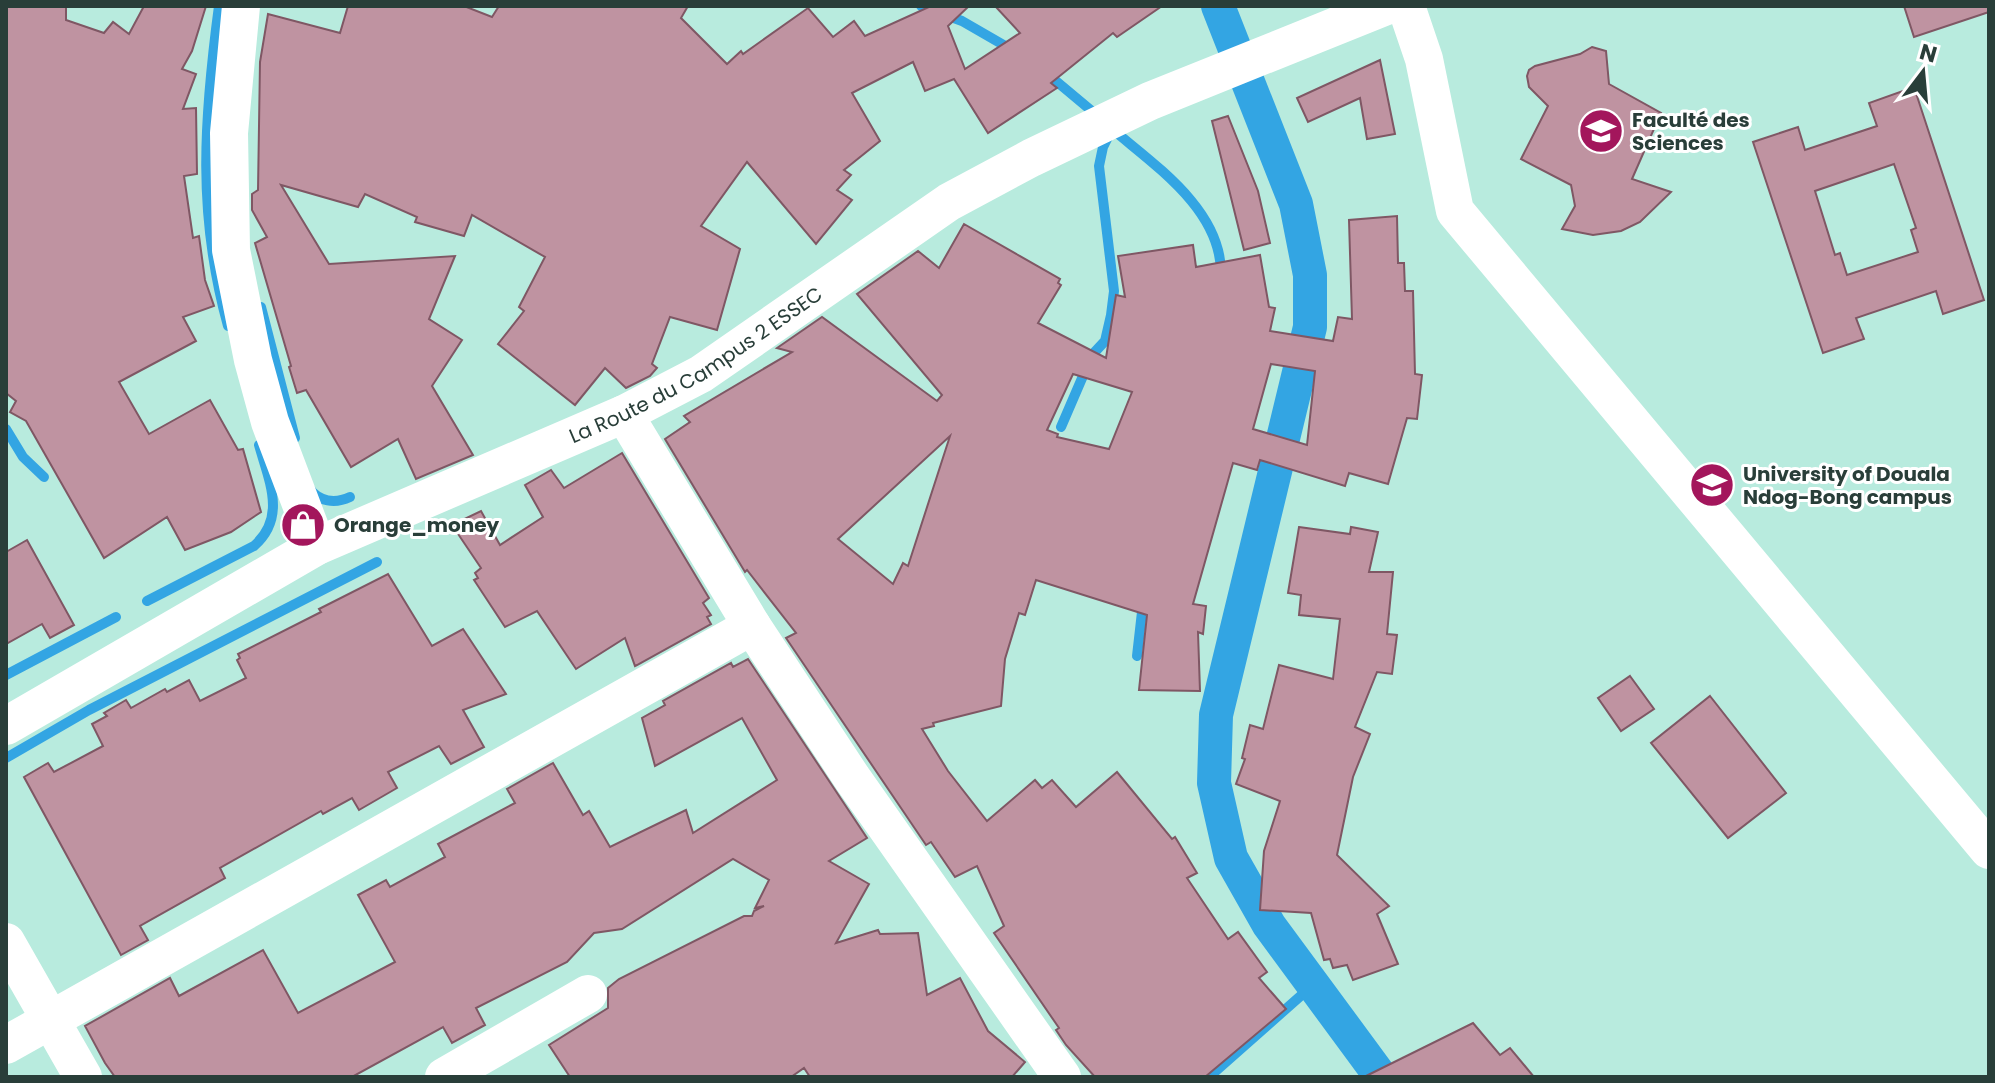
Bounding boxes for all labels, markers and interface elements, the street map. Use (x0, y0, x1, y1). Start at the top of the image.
north arrow (1883, 32, 1963, 112)
text: N (1916, 36, 1941, 70)
place label: Faculté des Sciences (1632, 106, 1750, 157)
school or university icon: Faculté des Sciences (1577, 107, 1625, 155)
street label: La Route du Campus 2 ESSEC (565, 280, 828, 450)
place label: University of Douala Ndog-Bong campus (1743, 460, 1952, 511)
school or university icon: University of Douala Ndog-Bong campus (1688, 461, 1736, 509)
shop icon: Orange_money (279, 501, 327, 549)
place label: Orange_money (334, 511, 500, 539)

